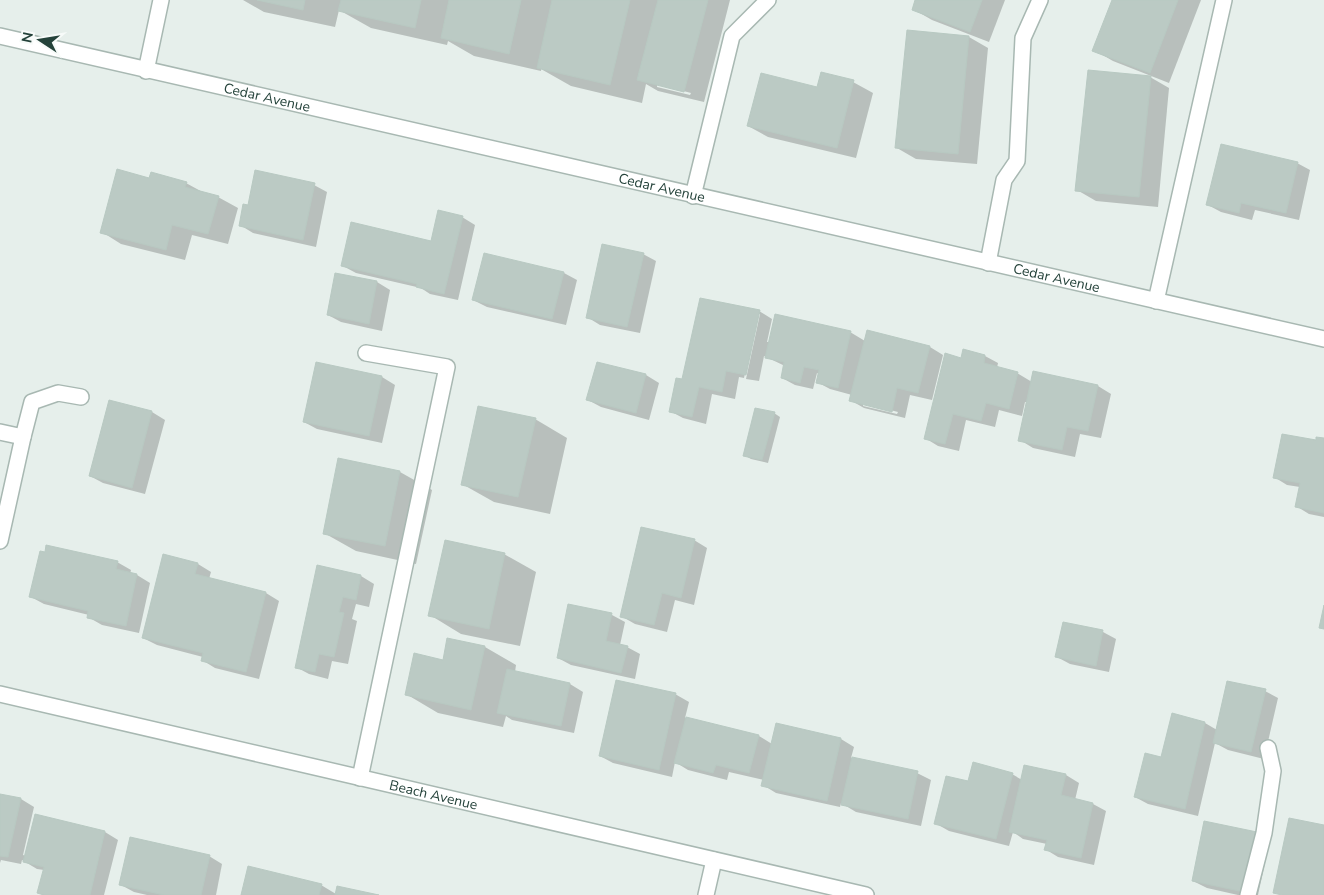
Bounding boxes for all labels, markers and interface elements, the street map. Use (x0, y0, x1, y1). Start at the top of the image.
north arrow (15, 15, 65, 65)
text: N (17, 30, 38, 45)
street label: Cedar Avenue (222, 79, 312, 117)
street label: Cedar Avenue (617, 169, 707, 207)
street label: Cedar Avenue (1011, 259, 1102, 297)
street label: Beach Avenue (387, 776, 479, 815)

